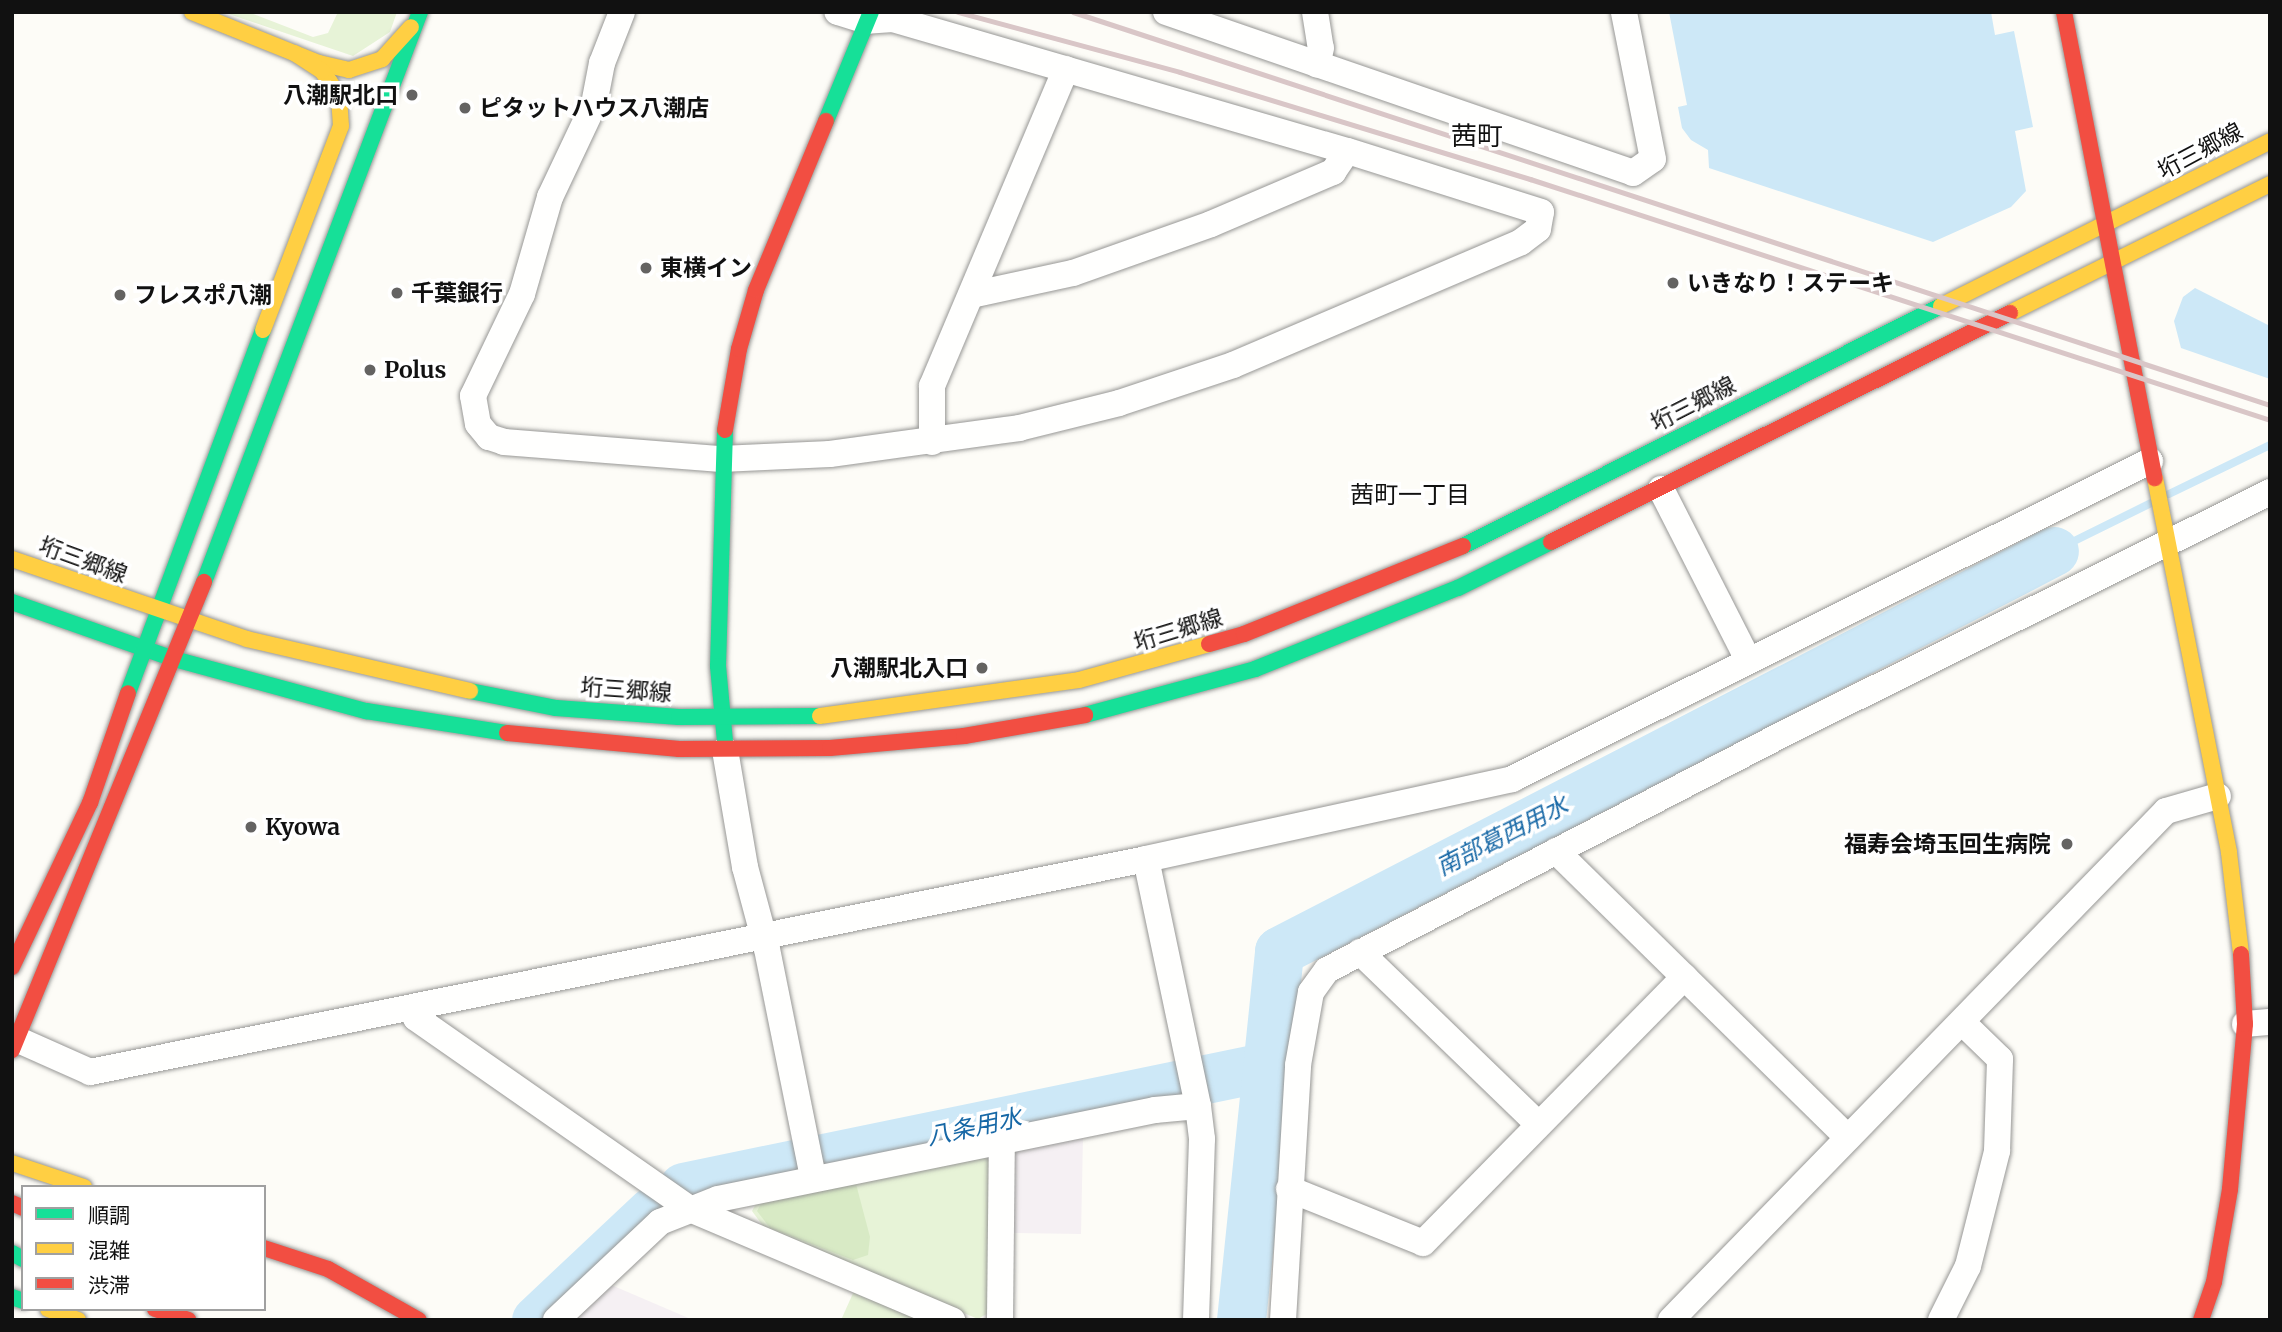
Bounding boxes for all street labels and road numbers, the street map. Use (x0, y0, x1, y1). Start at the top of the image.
street label: 垳三郷線 (2153, 117, 2247, 185)
street label: 垳三郷線 (1646, 371, 1740, 437)
street label: 垳三郷線 (35, 531, 131, 589)
street label: 垳三郷線 (1130, 603, 1226, 657)
street label: 垳三郷線 (579, 673, 673, 707)

